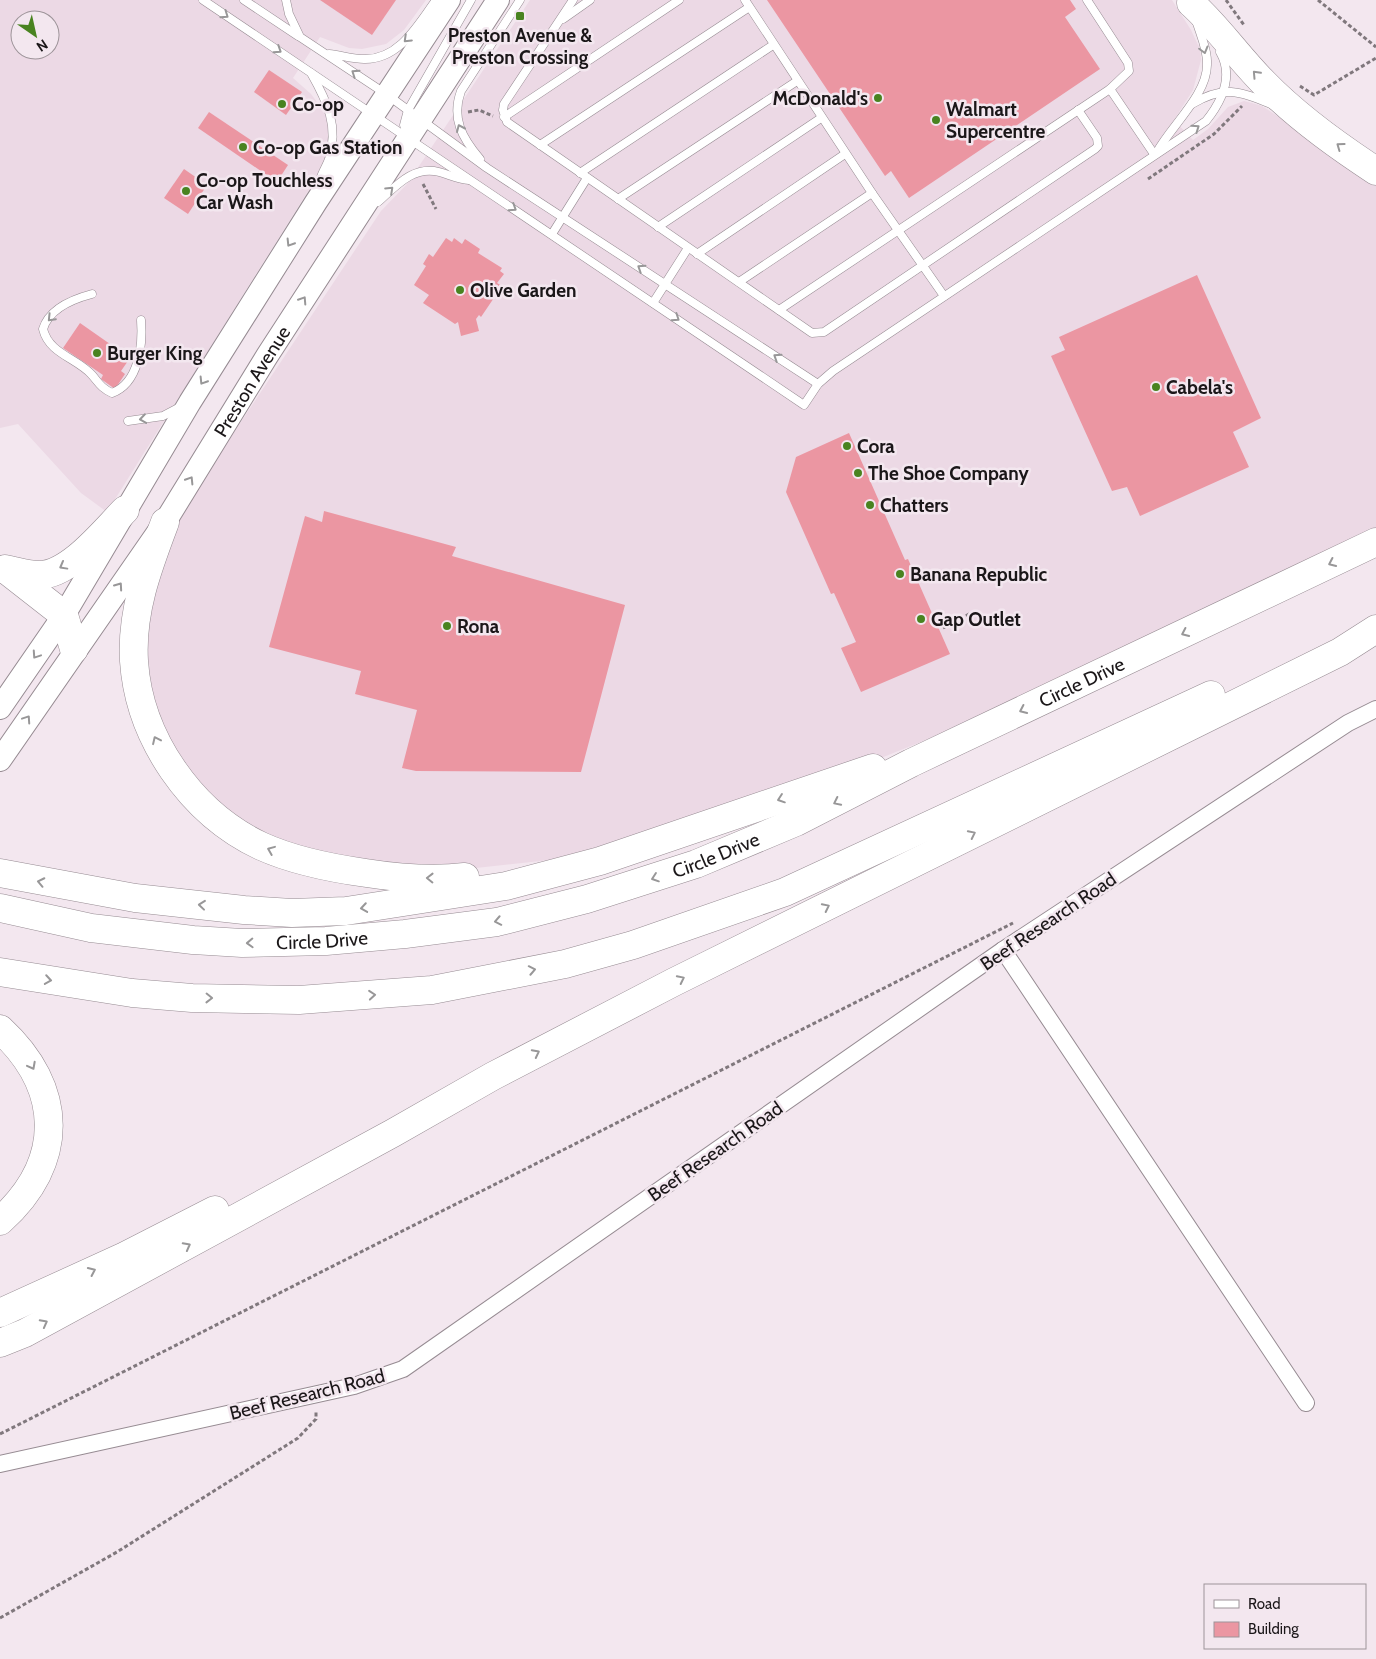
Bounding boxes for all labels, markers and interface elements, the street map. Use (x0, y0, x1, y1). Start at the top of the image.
one-way arrow (219, 9, 228, 18)
north arrow (10, 10, 60, 60)
marker: Preston Avenue & Preston Crossing (514, 10, 526, 22)
place label: Preston Avenue & Preston Crossing (448, 24, 592, 69)
one-way arrow (403, 33, 412, 42)
text: N (33, 36, 51, 56)
one-way arrow (272, 44, 282, 53)
one-way arrow (1199, 45, 1209, 53)
one-way arrow (352, 70, 361, 79)
one-way arrow (1253, 71, 1262, 80)
place label: McDonald's (773, 87, 868, 110)
marker: McDonald's (872, 92, 884, 104)
place label: Co-op (292, 93, 344, 116)
marker: Co-op (276, 98, 288, 110)
place label: Walmart Supercentre (946, 98, 1046, 143)
marker: Walmart Supercentre (930, 114, 942, 126)
one-way arrow (456, 124, 466, 133)
one-way arrow (1191, 125, 1200, 134)
place label: Co-op Gas Station (253, 136, 403, 159)
marker: Co-op Gas Station (237, 141, 249, 153)
one-way arrow (1336, 143, 1346, 152)
place label: Co-op Touchless Car Wash (196, 169, 332, 214)
marker: Co-op Touchless Car Wash (180, 185, 192, 197)
one-way arrow (385, 187, 394, 196)
one-way arrow (507, 201, 516, 211)
one-way arrow (286, 238, 296, 247)
one-way arrow (637, 265, 647, 274)
place label: Olive Garden (470, 279, 576, 302)
marker: Olive Garden (454, 284, 466, 296)
one-way arrow (297, 296, 307, 305)
one-way arrow (47, 312, 56, 321)
one-way arrow (671, 312, 680, 322)
street label: Preston Avenue (209, 322, 296, 441)
place label: Burger King (107, 342, 203, 365)
marker: Burger King (91, 347, 103, 359)
one-way arrow (773, 354, 783, 363)
one-way arrow (200, 376, 210, 385)
place label: Cabela's (1166, 376, 1233, 399)
marker: Cabela's (1150, 381, 1162, 393)
one-way arrow (139, 414, 148, 424)
place label: Cora (857, 435, 895, 458)
marker: Cora (841, 440, 853, 452)
place label: The Shoe Company (868, 462, 1029, 485)
marker: The Shoe Company (852, 467, 864, 479)
one-way arrow (184, 477, 194, 486)
place label: Chatters (880, 494, 949, 517)
marker: Chatters (864, 499, 876, 511)
one-way arrow (1328, 557, 1337, 567)
one-way arrow (60, 560, 69, 570)
place label: Banana Republic (910, 563, 1048, 586)
marker: Banana Republic (894, 568, 906, 580)
one-way arrow (114, 583, 122, 592)
place label: Gap Outlet (931, 608, 1021, 631)
marker: Gap Outlet (915, 613, 927, 625)
place label: Rona (457, 615, 500, 638)
marker: Rona (441, 620, 453, 632)
one-way arrow (1181, 626, 1190, 637)
one-way arrow (33, 649, 42, 659)
street label: Circle Drive (1035, 652, 1128, 712)
one-way arrow (1019, 704, 1028, 714)
one-way arrow (21, 716, 30, 725)
one-way arrow (152, 736, 162, 745)
one-way arrow (777, 794, 785, 804)
one-way arrow (833, 796, 842, 806)
street label: Circle Drive (669, 828, 763, 883)
one-way arrow (967, 830, 976, 840)
one-way arrow (267, 845, 276, 856)
street label: Beef Research Road (976, 867, 1121, 975)
one-way arrow (651, 872, 660, 882)
one-way arrow (426, 873, 434, 883)
one-way arrow (37, 877, 46, 888)
one-way arrow (198, 900, 206, 911)
one-way arrow (359, 903, 368, 913)
one-way arrow (821, 903, 830, 913)
one-way arrow (494, 915, 503, 926)
street label: Circle Drive (276, 926, 369, 954)
one-way arrow (246, 937, 254, 948)
one-way arrow (528, 965, 536, 976)
one-way arrow (44, 975, 52, 985)
one-way arrow (676, 975, 685, 985)
one-way arrow (368, 990, 376, 1001)
one-way arrow (206, 993, 214, 1004)
one-way arrow (531, 1049, 540, 1059)
one-way arrow (26, 1061, 36, 1070)
street label: Beef Research Road (644, 1096, 787, 1206)
one-way arrow (182, 1242, 191, 1252)
one-way arrow (87, 1268, 96, 1278)
one-way arrow (39, 1319, 48, 1329)
street label: Beef Research Road (227, 1364, 387, 1425)
legend (1204, 1584, 1366, 1649)
text: Road (1248, 1595, 1281, 1613)
text: Building (1248, 1620, 1299, 1638)

